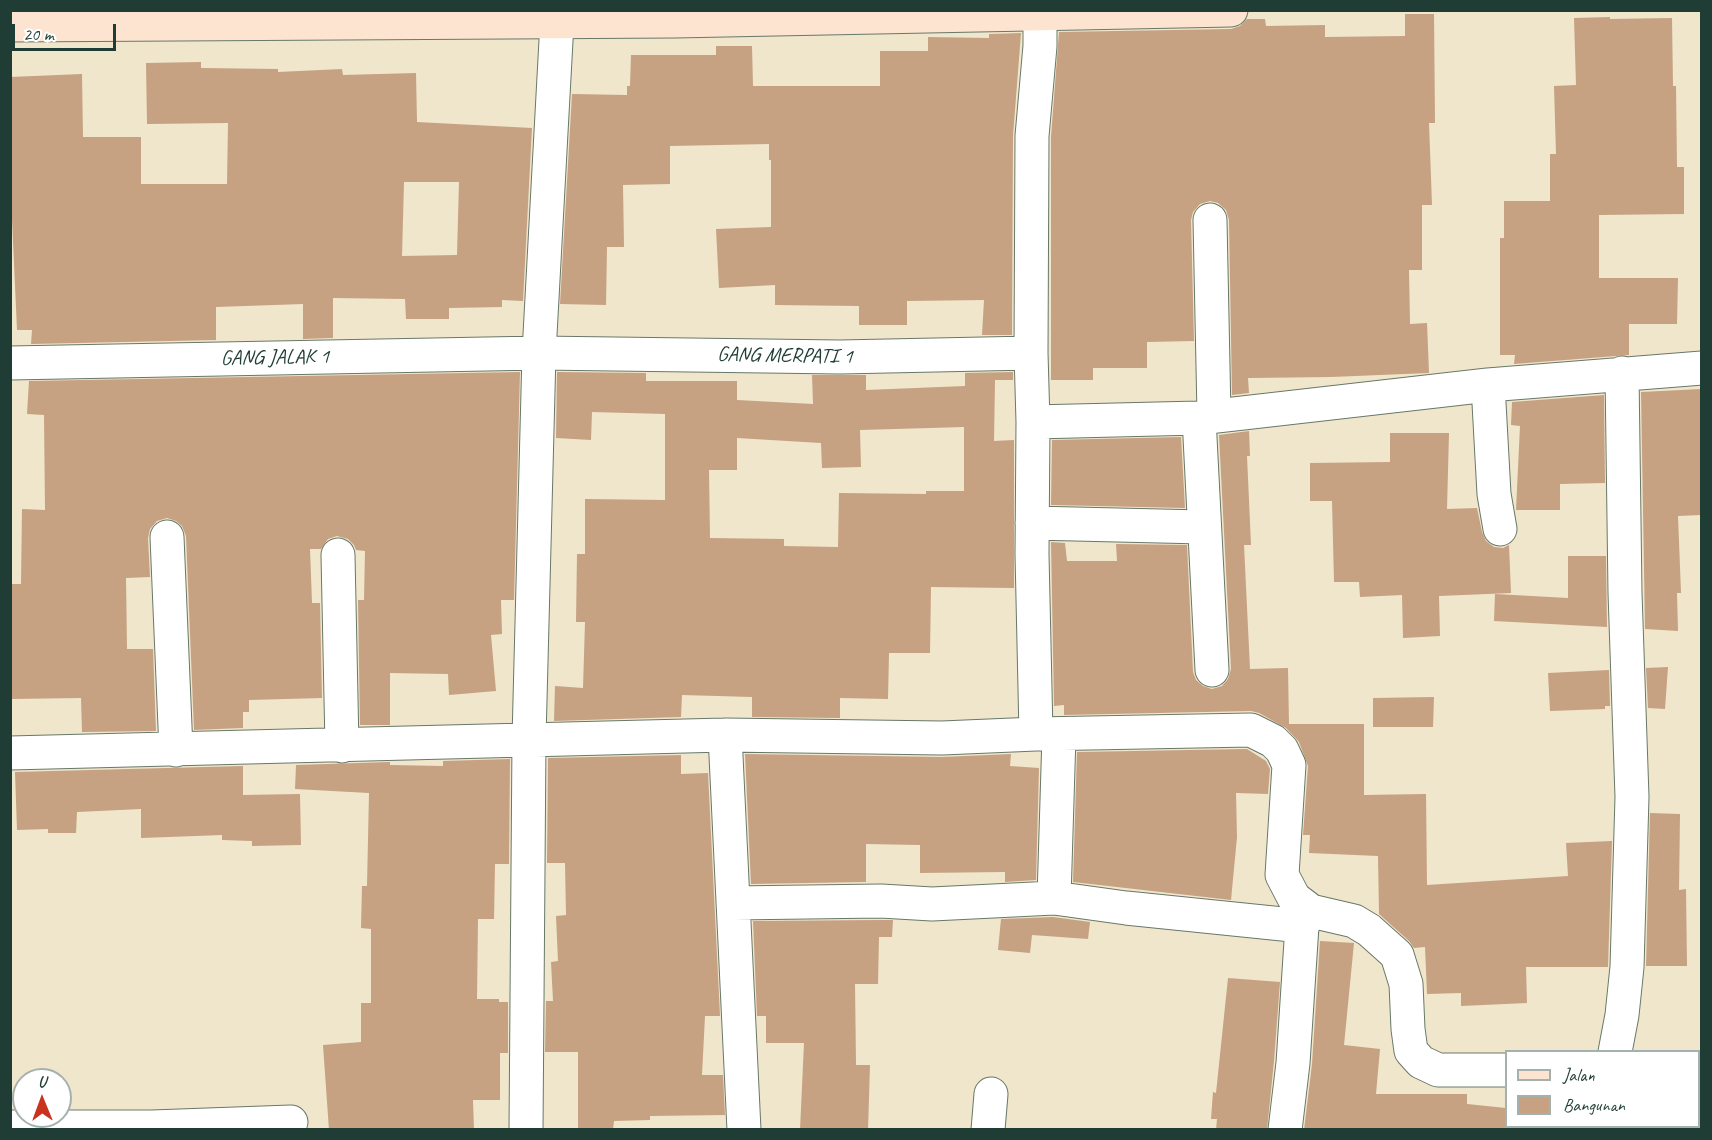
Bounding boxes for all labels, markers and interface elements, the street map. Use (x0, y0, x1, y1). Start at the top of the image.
scale bar (15, 12, 118, 50)
text: 20 m (23, 23, 54, 45)
street label: GANG MERPATI 1 (717, 342, 853, 370)
street label: GANG JALAK 1 (221, 344, 329, 372)
legend (1505, 1050, 1700, 1128)
text: Jalan (1563, 1064, 1595, 1086)
north arrow (12, 1068, 72, 1128)
text: U (38, 1072, 46, 1092)
text: Bangunan (1563, 1094, 1625, 1116)

